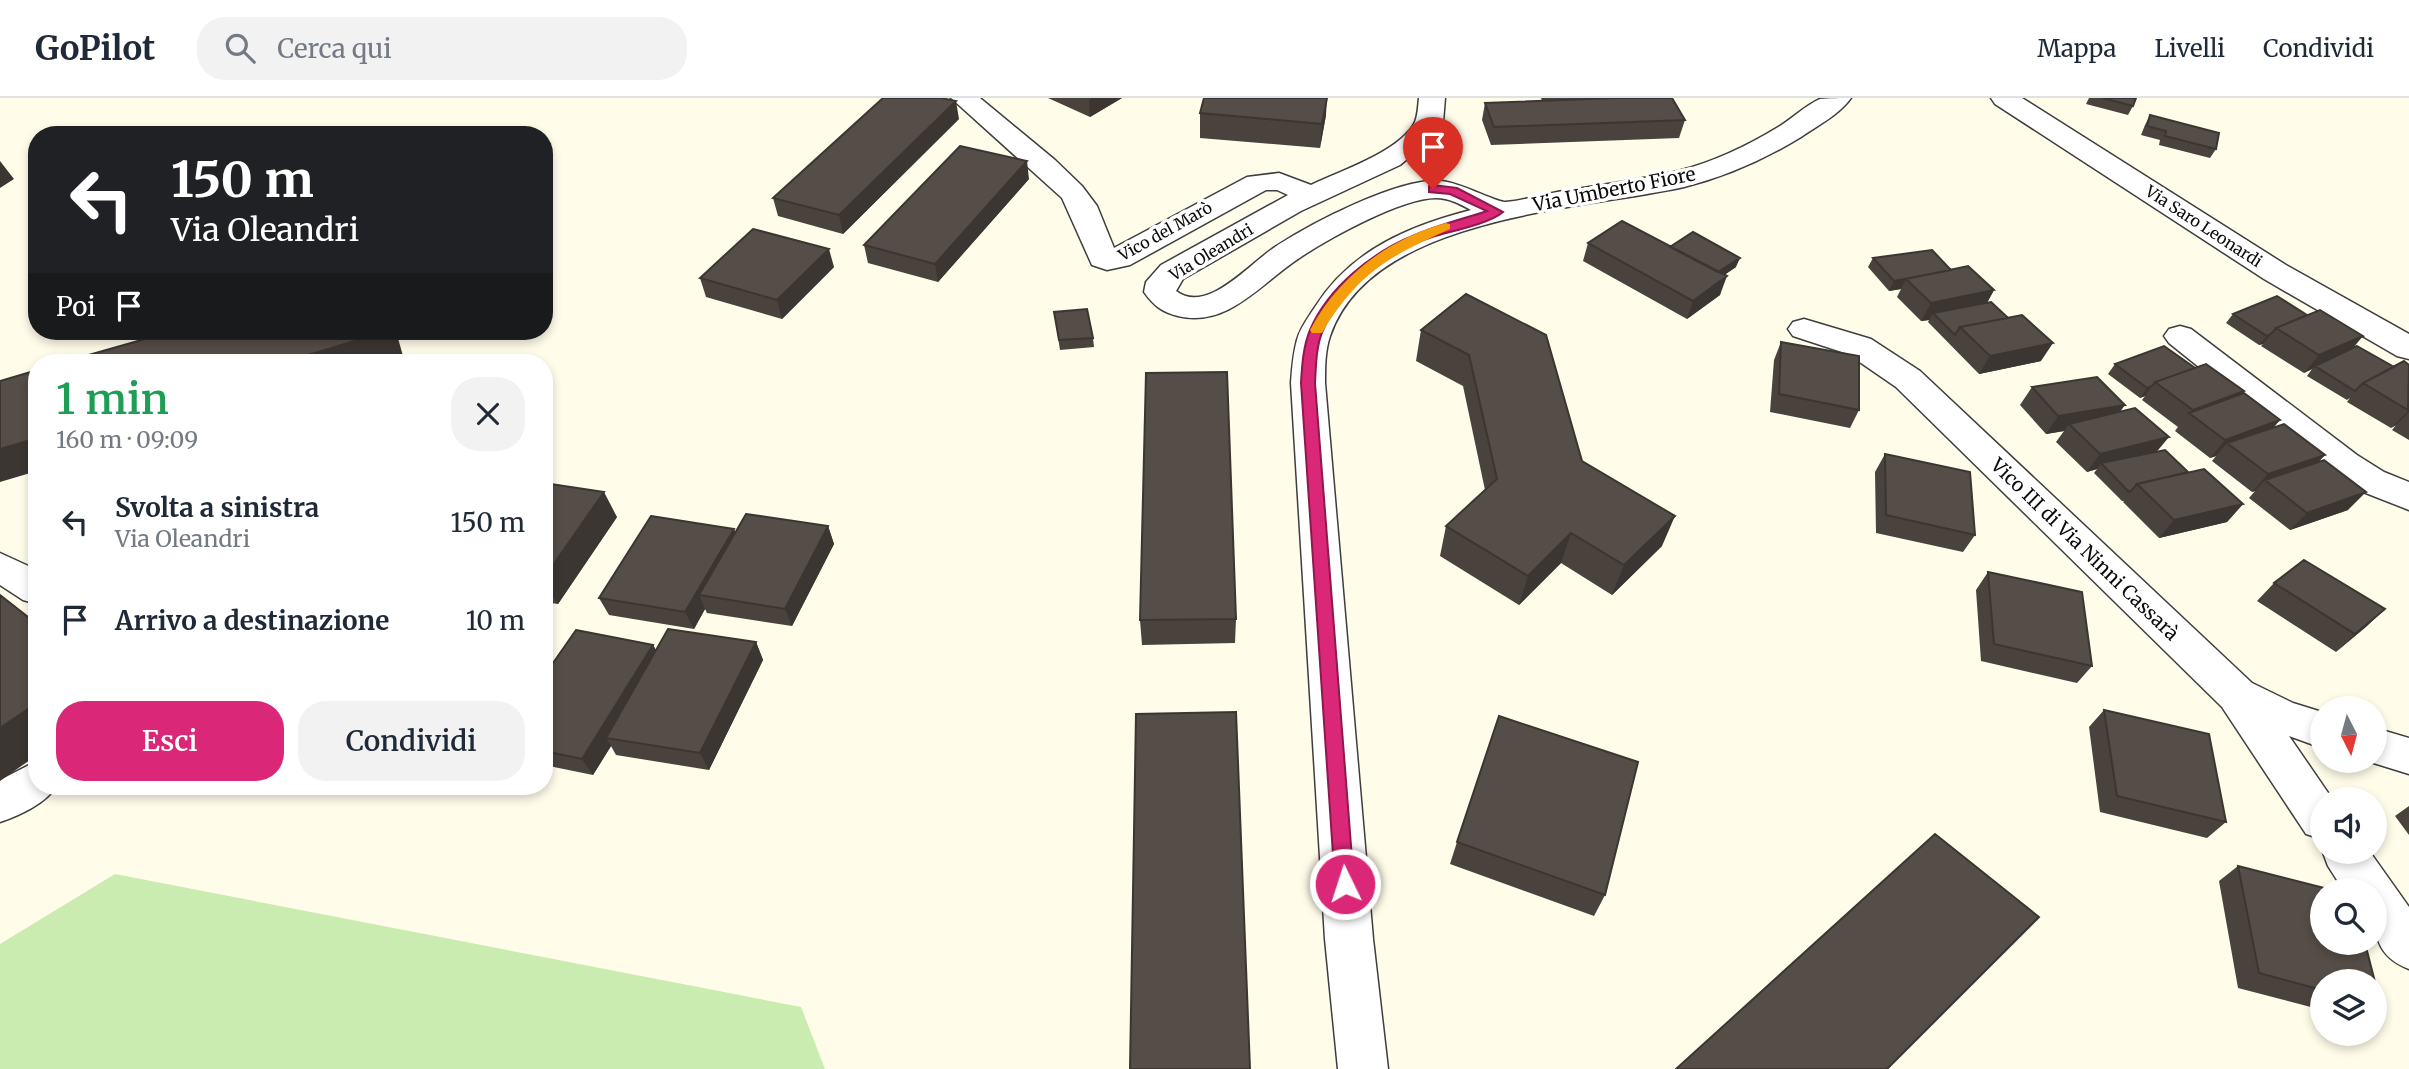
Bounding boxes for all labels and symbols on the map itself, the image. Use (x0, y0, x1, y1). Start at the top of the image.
pin (1403, 117, 1463, 189)
street label: Via Umberto Fiore (1530, 161, 1697, 217)
street label: Via Saro Leonardi (2141, 180, 2266, 271)
street label: Vico del Marò (1114, 197, 1215, 265)
street label: Via Oleandri (1165, 219, 1256, 285)
street label: Vico III di Via Ninni Cassarà (1985, 452, 2184, 645)
north arrow (2310, 696, 2387, 774)
position arrow (1308, 847, 1382, 921)

